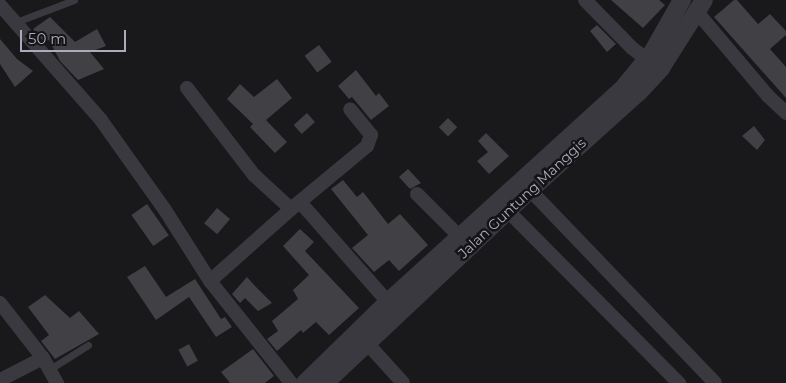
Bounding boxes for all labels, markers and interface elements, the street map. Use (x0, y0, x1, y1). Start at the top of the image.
scale bar (22, 20, 129, 52)
text: 50 m (28, 29, 66, 48)
street label: Jalan Guntung Manggis (455, 134, 589, 262)

